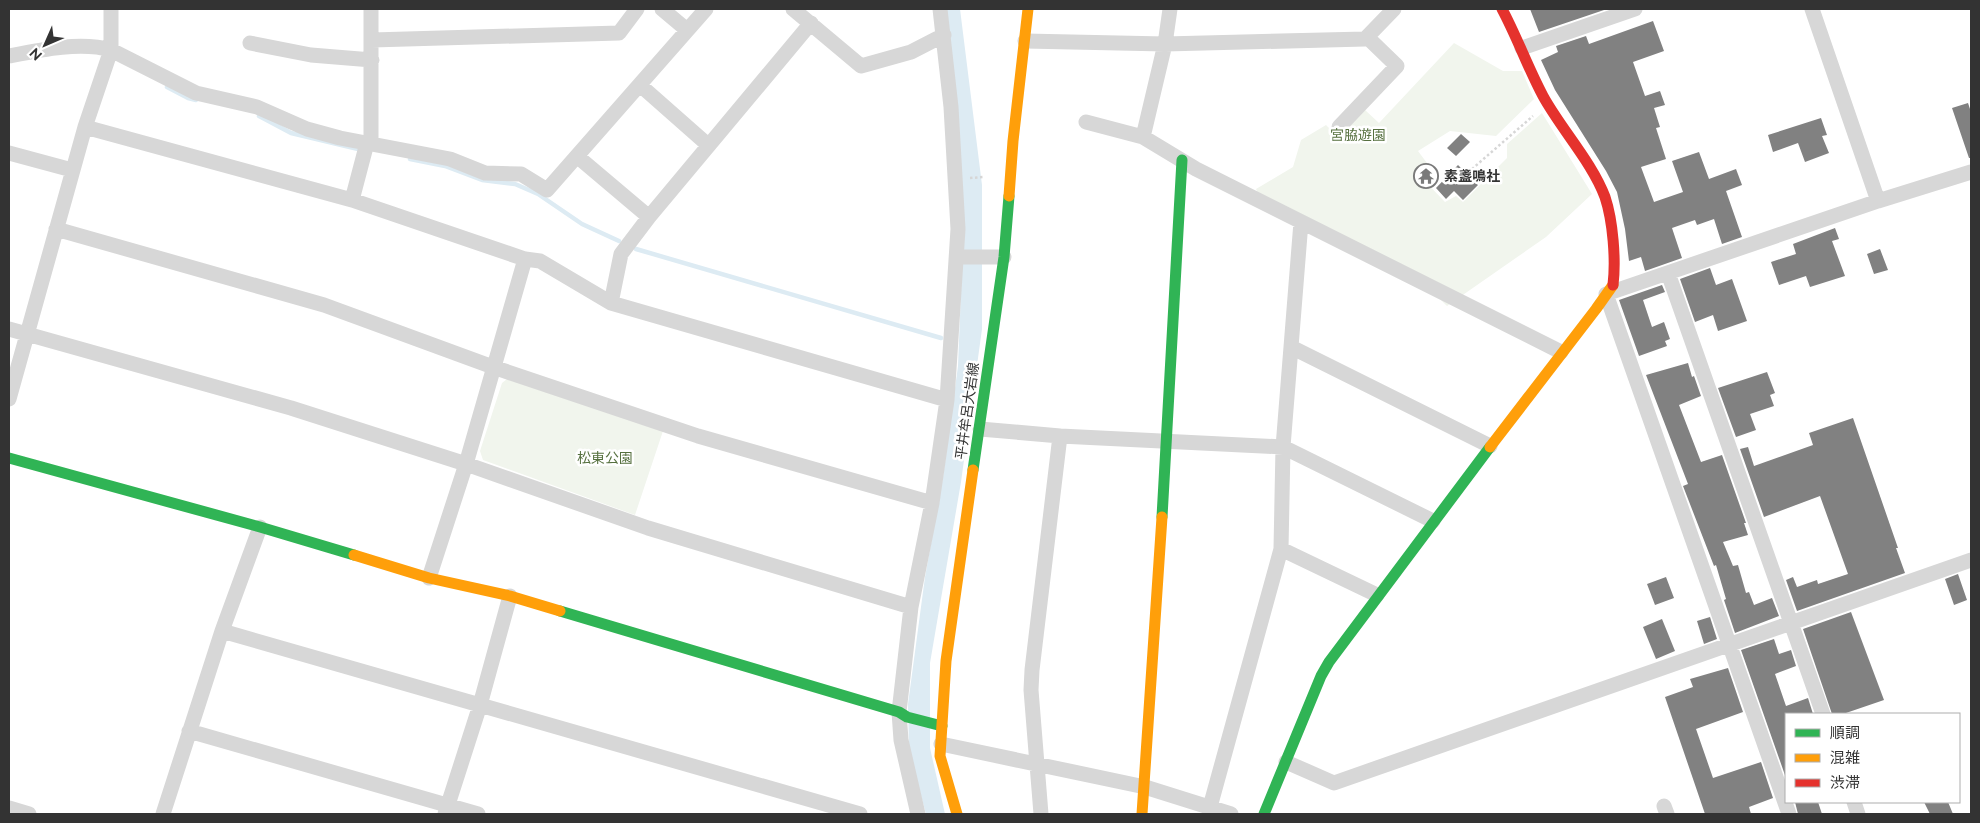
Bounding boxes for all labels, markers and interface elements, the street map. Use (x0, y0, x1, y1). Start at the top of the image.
north arrow (20, 20, 70, 70)
text: N (26, 45, 45, 64)
park label: 宮脇遊園 (1330, 127, 1386, 143)
temple icon: 素盞鳴社 (1413, 163, 1439, 189)
place label: 素盞鳴社 (1444, 168, 1500, 184)
street label: 平井牟呂大岩線 (952, 361, 982, 461)
park label: 松東公園 (577, 450, 633, 466)
legend (1785, 713, 1960, 803)
text: 順調 (1830, 724, 1860, 742)
text: 混雑 (1830, 749, 1860, 767)
text: 渋滞 (1830, 774, 1860, 792)

